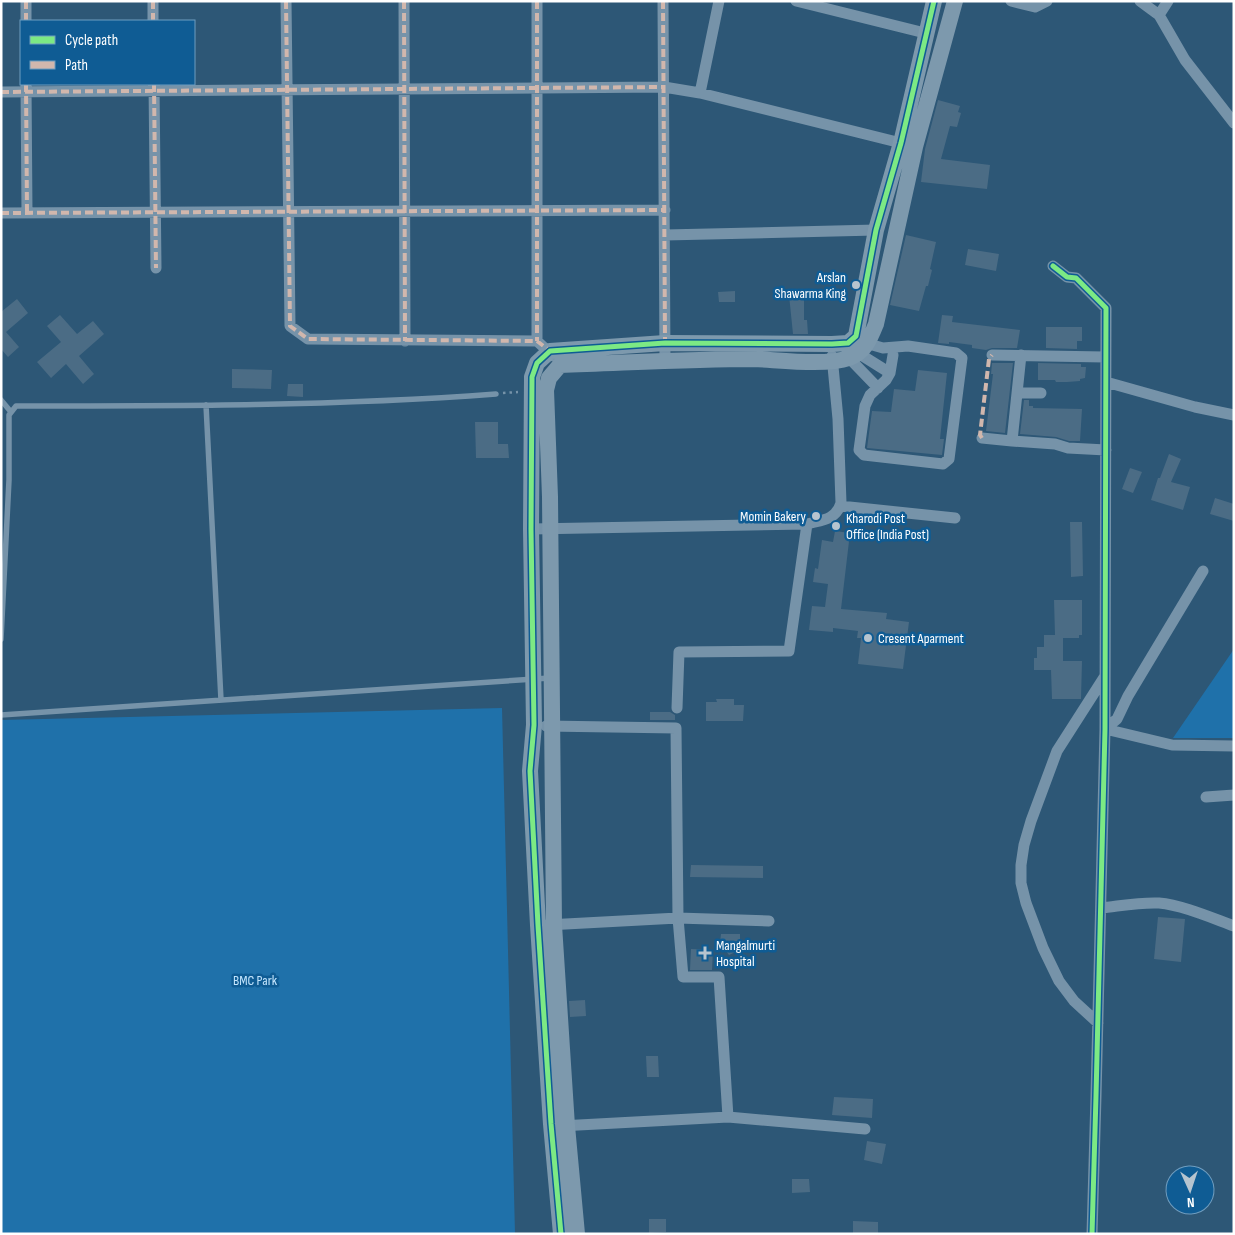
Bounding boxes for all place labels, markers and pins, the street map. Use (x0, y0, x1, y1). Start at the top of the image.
place label: Arslan Shawarma King (774, 269, 846, 302)
marker: Arslan Shawarma King (850, 279, 862, 291)
place label: Momin Bakery (740, 508, 807, 525)
marker: Momin Bakery (810, 510, 822, 522)
place label: Kharodi Post Office (India Post) (846, 510, 929, 543)
marker: Kharodi Post Office (India Post) (830, 520, 842, 532)
place label: Cresent Aparment (878, 630, 964, 647)
marker: Cresent Aparment (862, 632, 874, 644)
place label: Mangalmurti Hospital (716, 937, 775, 970)
marker: Mangalmurti Hospital (698, 946, 712, 960)

